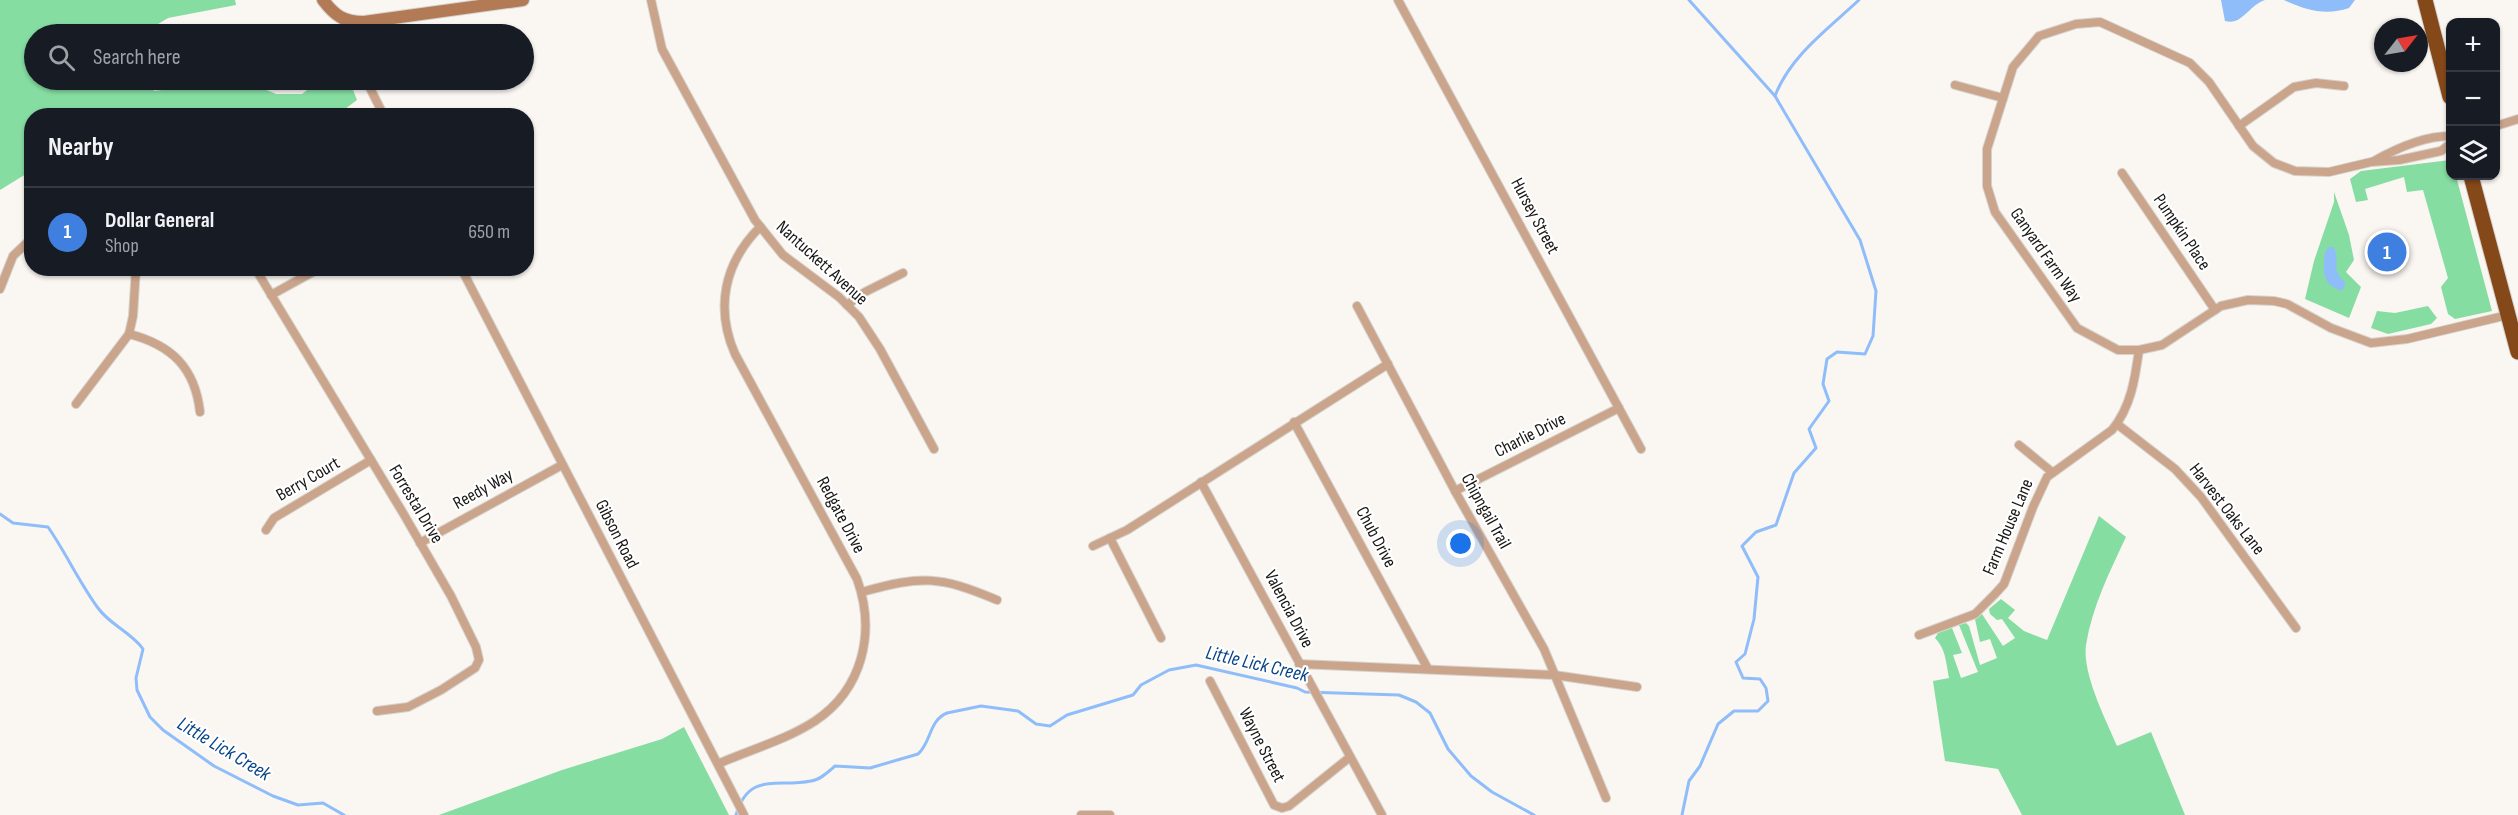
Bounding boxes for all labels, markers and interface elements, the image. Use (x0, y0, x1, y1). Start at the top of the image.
north arrow (2374, 18, 2428, 72)
map controls (2446, 18, 2500, 180)
button: + (2446, 18, 2500, 72)
search box (24, 24, 534, 90)
icon: search (45, 41, 78, 74)
text: Search here (93, 44, 180, 71)
button: − (2446, 72, 2500, 126)
button: layers (2446, 126, 2500, 180)
text: Nearby (48, 132, 114, 163)
street label: Hursey Street (1506, 174, 1564, 258)
street label: Pumpkin Place (2149, 190, 2215, 274)
street label: Ganyard Farm Way (2006, 204, 2086, 306)
text: Dollar General (105, 207, 214, 234)
street label: Nantuckett Avenue (772, 216, 872, 310)
text: 1 (64, 220, 71, 244)
text: 650 m (468, 220, 510, 244)
pin: 1 (2368, 230, 2406, 274)
text: Shop (105, 234, 139, 258)
street label: Charlie Drive (1491, 408, 1569, 462)
street label: Berry Court (272, 452, 344, 506)
street label: Harvest Oaks Lane (2185, 459, 2269, 559)
street label: Forrestal Drive (384, 461, 448, 547)
street label: Reedy Way (450, 464, 517, 514)
street label: Chipngail Trail (1457, 470, 1515, 552)
street label: Redgate Drive (812, 473, 870, 557)
street label: Farm House Lane (1978, 476, 2038, 578)
street label: Gibson Road (591, 496, 643, 572)
street label: Chub Drive (1351, 503, 1401, 571)
your location (1446, 529, 1475, 558)
street label: Valencia Drive (1260, 567, 1318, 651)
water label: Little Lick Creek (1203, 641, 1311, 688)
street label: Wayne Street (1234, 704, 1290, 786)
water label: Little Lick Creek (173, 712, 275, 786)

